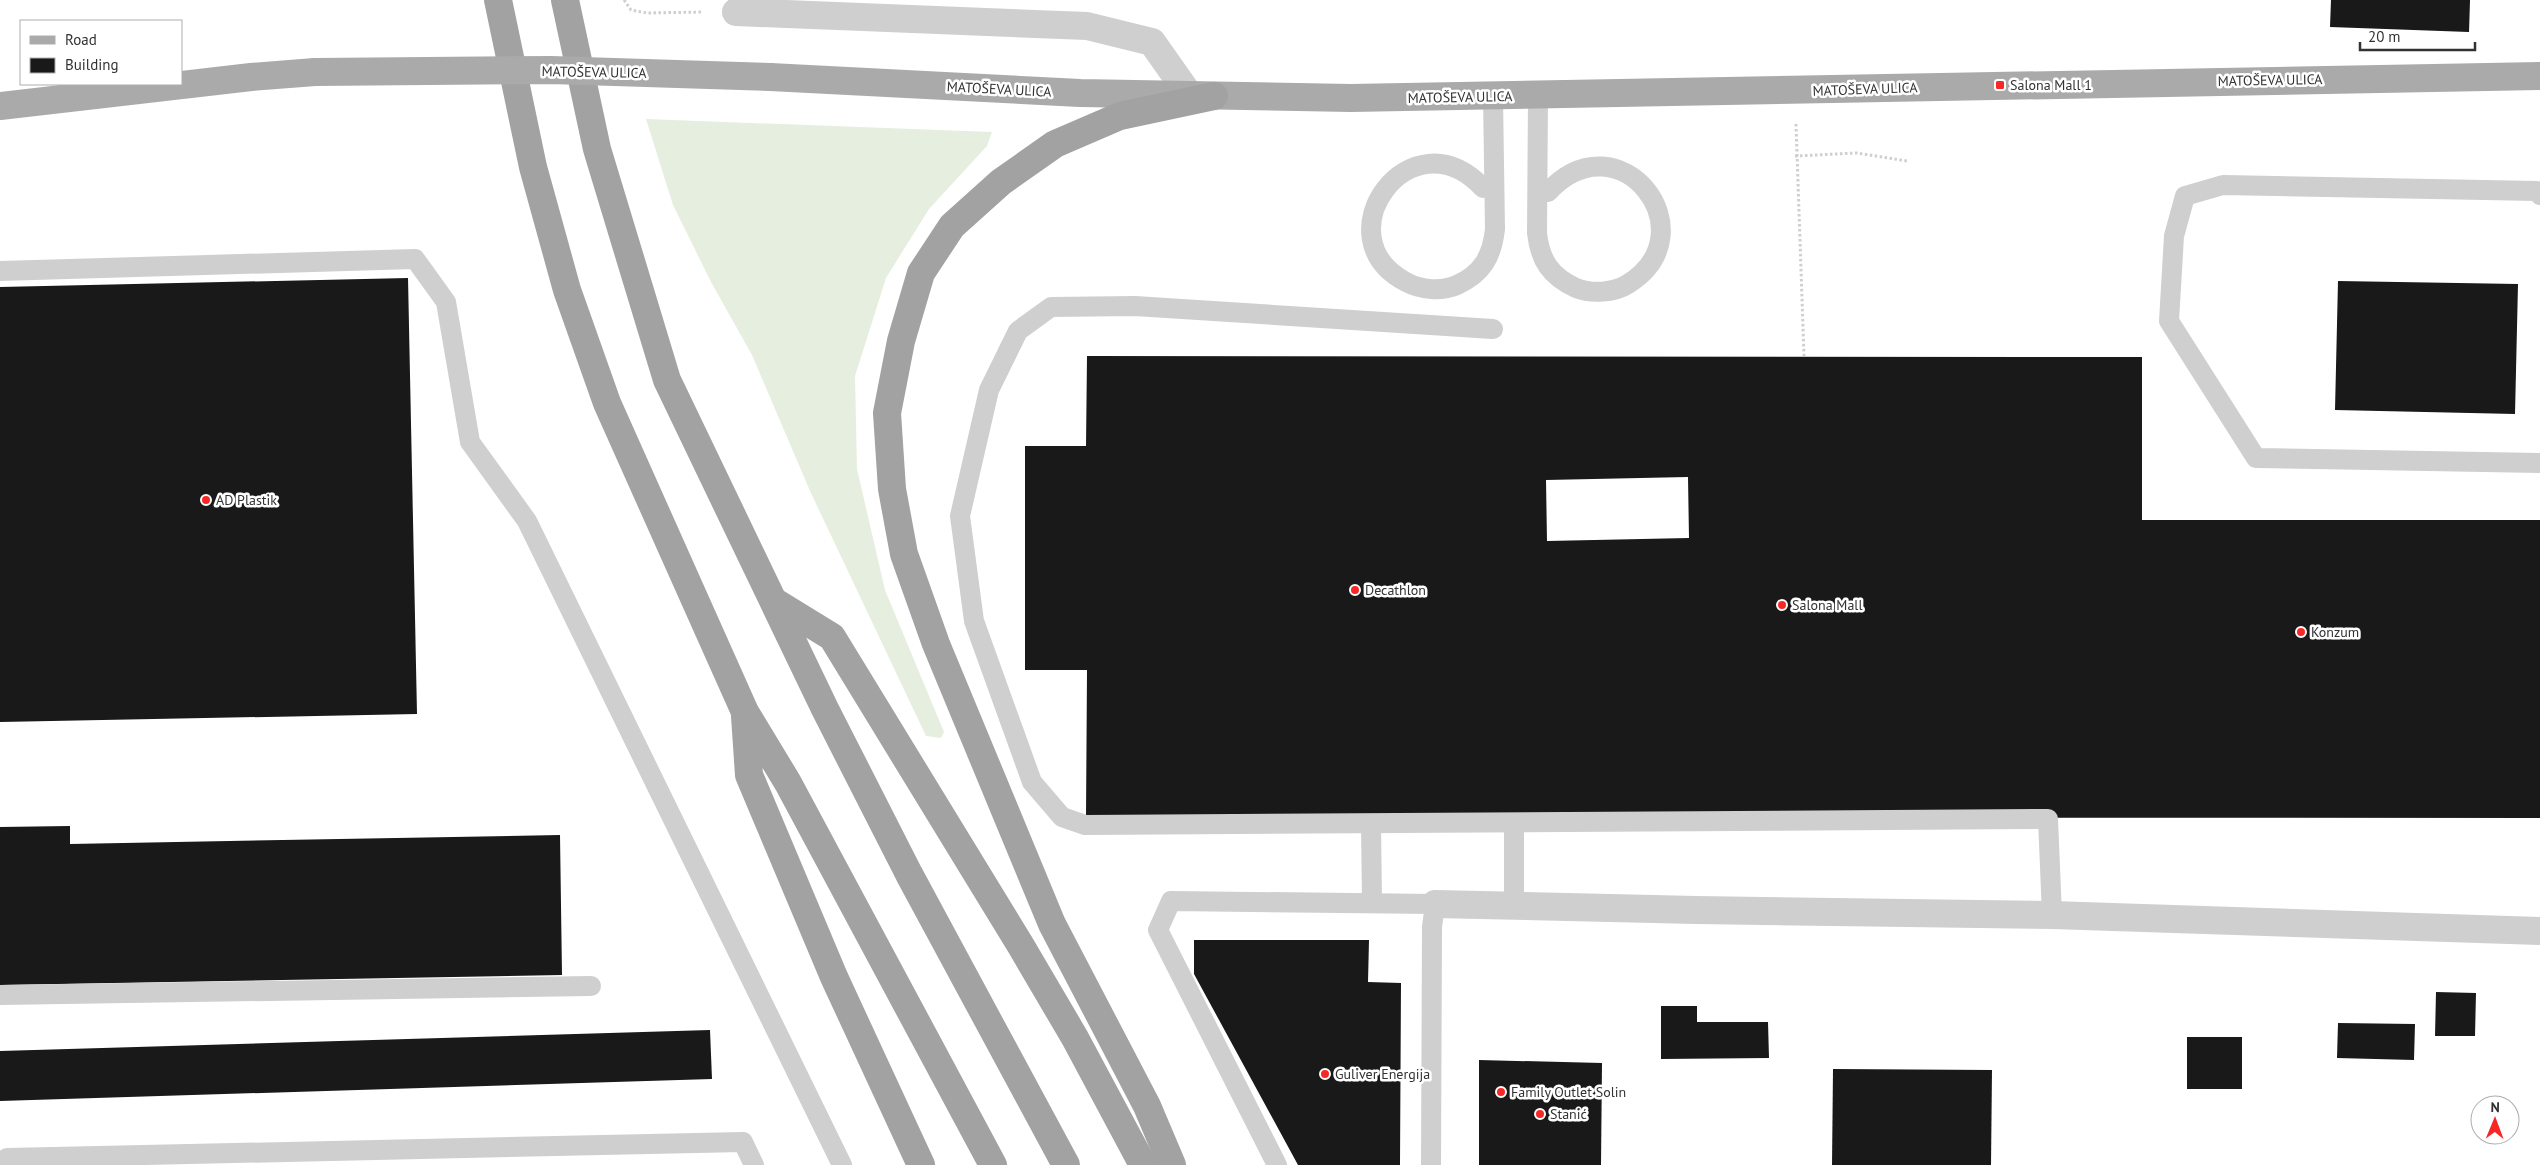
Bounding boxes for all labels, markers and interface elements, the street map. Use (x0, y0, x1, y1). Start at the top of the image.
legend (20, 20, 182, 85)
scale bar (2360, 20, 2475, 52)
text: 20 m (2368, 27, 2401, 46)
text: Road (65, 30, 97, 49)
text: Building (65, 55, 119, 74)
street label: MATOŠEVA ULICA (541, 62, 647, 82)
street label: MATOŠEVA ULICA (2217, 70, 2323, 90)
place label: Salona Mall 1 (2010, 76, 2092, 94)
street label: MATOŠEVA ULICA (946, 77, 1053, 101)
street label: MATOŠEVA ULICA (1812, 78, 1919, 100)
marker: Salona Mall 1 (1994, 79, 2006, 91)
street label: MATOŠEVA ULICA (1407, 87, 1513, 107)
place label: AD Plastik (216, 491, 277, 509)
marker: AD Plastik (200, 494, 212, 506)
place label: Decathlon (1365, 581, 1426, 599)
marker: Decathlon (1349, 584, 1361, 596)
place label: Salona Mall (1792, 596, 1863, 614)
marker: Salona Mall (1776, 599, 1788, 611)
place label: Konzum (2311, 623, 2359, 641)
marker: Konzum (2295, 626, 2307, 638)
place label: Guliver Energija (1335, 1065, 1430, 1083)
marker: Guliver Energija (1319, 1068, 1331, 1080)
place label: Family Outlet Solin (1511, 1083, 1626, 1101)
marker: Family Outlet Solin (1495, 1086, 1507, 1098)
north arrow (2470, 1095, 2520, 1145)
text: N (2490, 1098, 2500, 1116)
place label: Stanić (1550, 1105, 1587, 1123)
marker: Stanić (1534, 1108, 1546, 1120)

